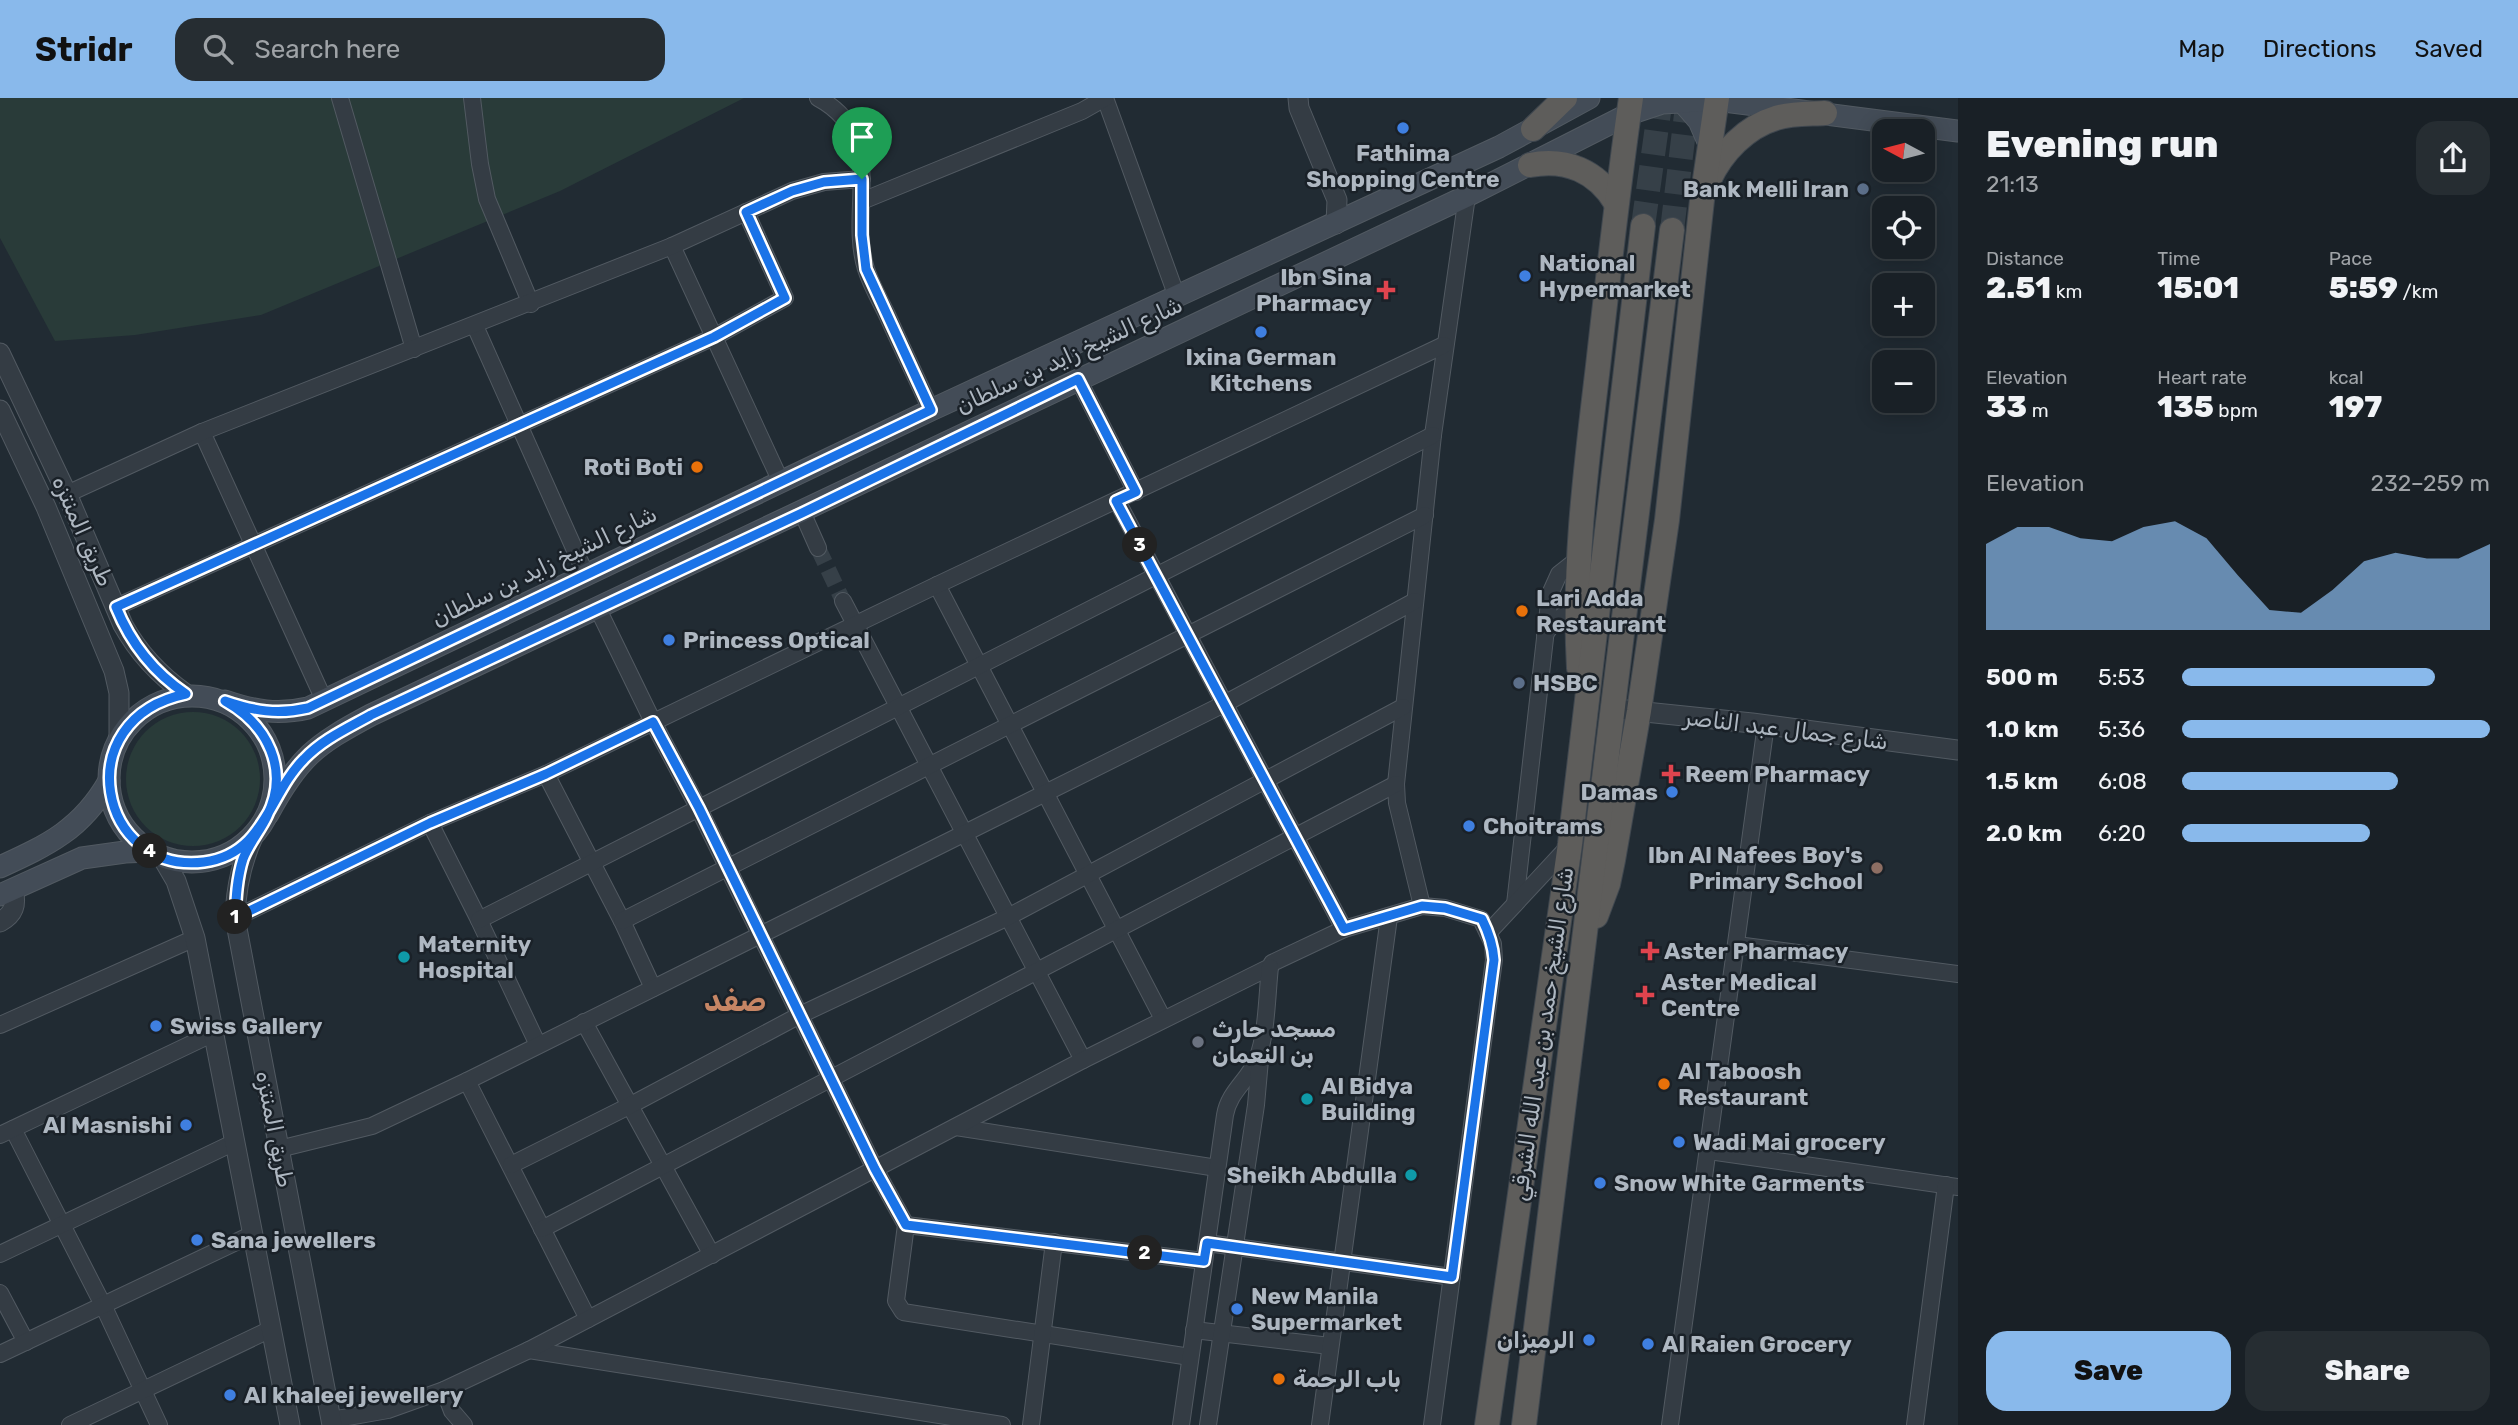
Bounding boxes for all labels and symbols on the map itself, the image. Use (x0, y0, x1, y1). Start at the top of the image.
pin (832, 107, 892, 179)
north arrow (1872, 119, 1936, 182)
marker: Fathima Shopping Centre (1395, 120, 1411, 136)
place label: Fathima Shopping Centre (1306, 139, 1500, 193)
place label: Bank Melli Iran (1683, 175, 1849, 203)
marker: Bank Melli Iran (1855, 181, 1871, 197)
place label: National Hypermarket (1539, 249, 1691, 303)
place label: Ibn Sina Pharmacy (1256, 263, 1372, 317)
marker: National Hypermarket (1517, 268, 1533, 284)
marker: Ibn Sina Pharmacy (1378, 282, 1394, 298)
street label: شارع الشيخ زايد بن سلطان (951, 290, 1188, 423)
marker: Ixina German Kitchens (1253, 324, 1269, 340)
place label: Ixina German Kitchens (1186, 343, 1336, 397)
place label: Roti Boti (584, 453, 683, 481)
marker: Roti Boti (689, 459, 705, 475)
street label: طريق المنتزه (46, 471, 120, 591)
street label: شارع الشيخ زايد بن سلطان (427, 499, 662, 635)
pin: 3 (1122, 528, 1158, 562)
place label: Lari Adda Restaurant (1536, 584, 1667, 638)
marker: Lari Adda Restaurant (1514, 603, 1530, 619)
place label: Princess Optical (683, 626, 870, 654)
marker: Princess Optical (661, 632, 677, 648)
place label: HSBC (1533, 669, 1598, 697)
marker: HSBC (1511, 675, 1527, 691)
street label: شارع جمال عبد الناصر (1680, 702, 1890, 757)
place label: Reem Pharmacy (1685, 760, 1870, 788)
marker: Reem Pharmacy (1663, 766, 1679, 782)
place label: Damas (1581, 778, 1658, 806)
marker: Damas (1664, 784, 1680, 800)
place label: Choitrams (1483, 812, 1603, 840)
marker: Choitrams (1461, 818, 1477, 834)
pin: 4 (132, 834, 168, 868)
place label: Ibn Al Nafees Boy's Primary School (1648, 841, 1863, 895)
marker: Ibn Al Nafees Boy's Primary School (1869, 860, 1885, 876)
street label: شارع الشيخ حمد بن عبد الله الشرقي (1505, 865, 1582, 1203)
pin: 1 (218, 900, 252, 934)
place label: Maternity Hospital (418, 930, 531, 984)
place label: Aster Pharmacy (1664, 937, 1849, 965)
marker: Aster Pharmacy (1642, 943, 1658, 959)
marker: Maternity Hospital (396, 949, 412, 965)
place label: Aster Medical Centre (1661, 968, 1817, 1022)
district label: صفد (704, 983, 766, 1019)
marker: Aster Medical Centre (1635, 985, 1655, 1005)
place label: Swiss Gallery (170, 1012, 323, 1040)
place label: مسجد حارث بن النعمان (1212, 1015, 1336, 1069)
marker: Swiss Gallery (148, 1018, 164, 1034)
marker: مسجد حارث بن النعمان (1190, 1034, 1206, 1050)
place label: Al Taboosh Restaurant (1678, 1057, 1809, 1111)
street label: طريق المنتزه (250, 1068, 300, 1190)
place label: Al Bidya Building (1321, 1072, 1416, 1126)
marker: Al Taboosh Restaurant (1656, 1076, 1672, 1092)
marker: Al Bidya Building (1299, 1091, 1315, 1107)
place label: Al Masnishi (43, 1111, 172, 1139)
marker: Al Masnishi (178, 1117, 194, 1133)
place label: Wadi Mai grocery (1693, 1128, 1886, 1156)
marker: Wadi Mai grocery (1671, 1134, 1687, 1150)
place label: Sheikh Abdulla (1227, 1161, 1397, 1189)
marker: Sheikh Abdulla (1403, 1167, 1419, 1183)
place label: Snow White Garments (1614, 1169, 1865, 1197)
marker: Snow White Garments (1592, 1175, 1608, 1191)
place label: Sana jewellers (211, 1226, 376, 1254)
marker: Sana jewellers (189, 1232, 205, 1248)
pin: 2 (1128, 1236, 1162, 1270)
place label: New Manila Supermarket (1251, 1282, 1402, 1336)
marker: New Manila Supermarket (1229, 1301, 1245, 1317)
place label: الرميزان (1497, 1326, 1575, 1354)
place label: Al Raien Grocery (1662, 1330, 1852, 1358)
marker: الرميزان (1581, 1332, 1597, 1348)
marker: Al Raien Grocery (1640, 1336, 1656, 1352)
place label: باب الرحمة (1293, 1365, 1401, 1393)
marker: باب الرحمة (1271, 1371, 1287, 1387)
place label: Al khaleej jewellery (244, 1381, 464, 1409)
marker: Al khaleej jewellery (222, 1387, 238, 1403)

